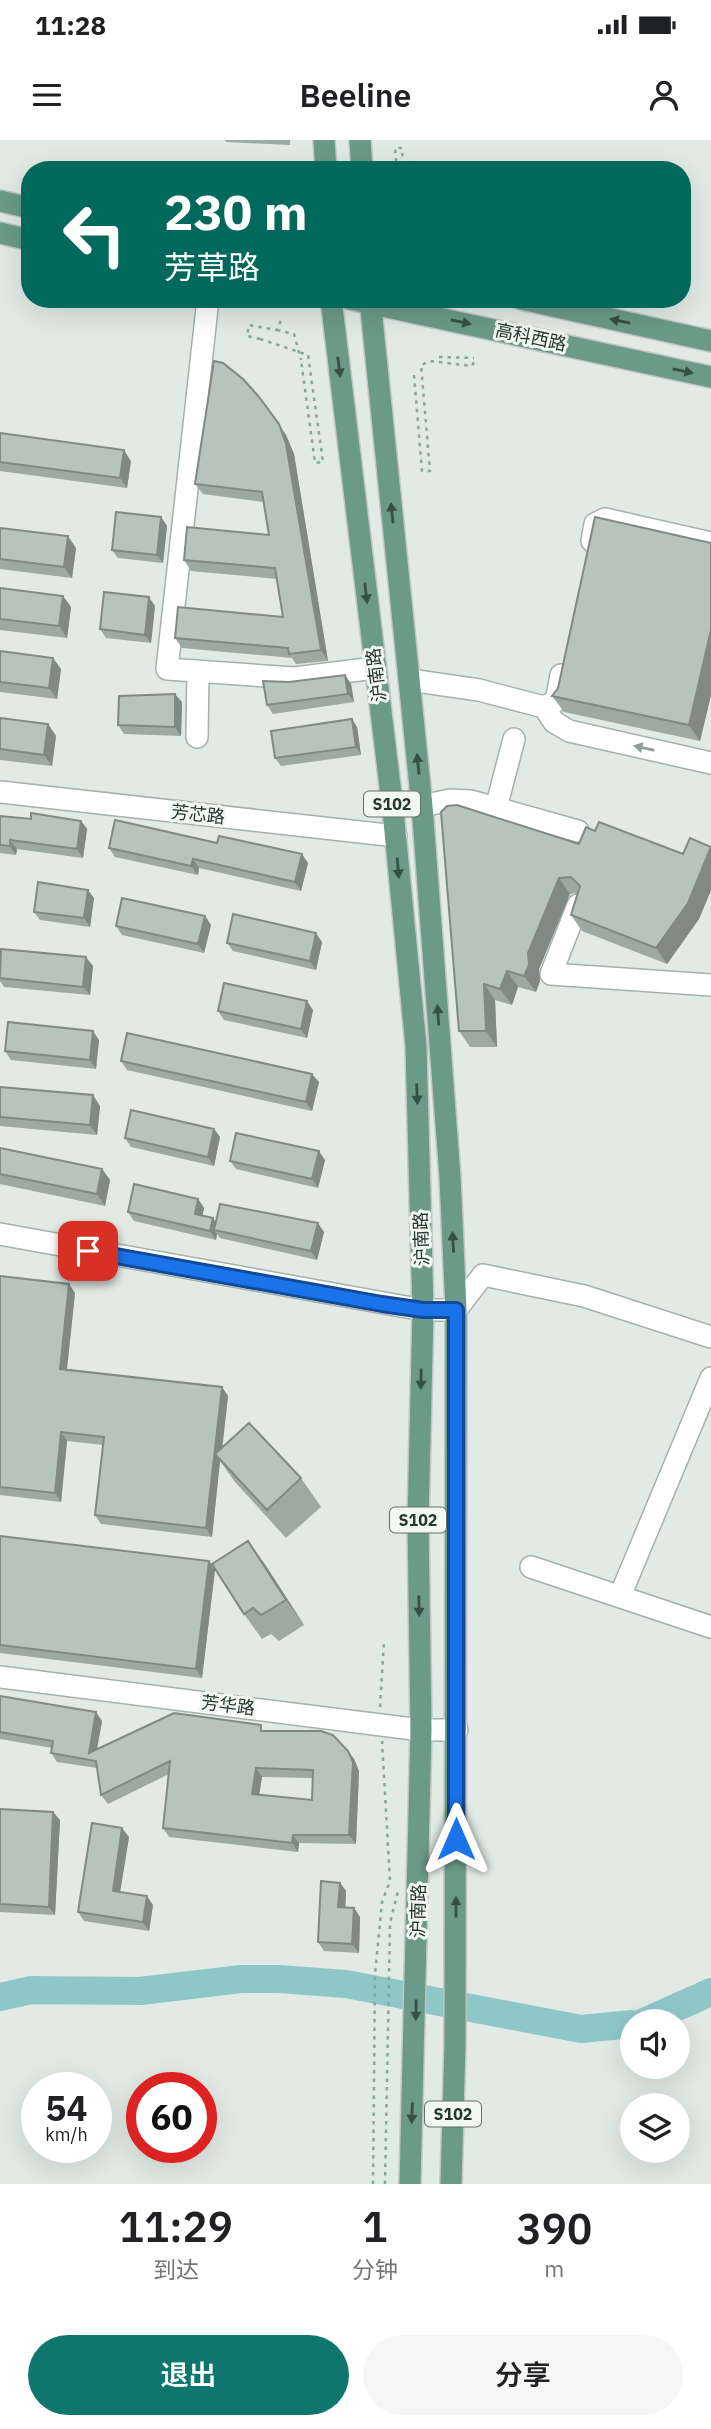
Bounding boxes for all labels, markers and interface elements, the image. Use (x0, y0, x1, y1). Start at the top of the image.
text: 11:28 (35, 8, 106, 42)
text: Beeline (300, 74, 411, 116)
icon: menu (28, 76, 66, 114)
icon: person (645, 76, 683, 114)
text: 230 m (164, 180, 308, 243)
icon: left (49, 189, 140, 280)
text: 芳草路 (164, 246, 260, 288)
one-way arrow (609, 315, 631, 326)
one-way arrow (450, 317, 472, 328)
street label: 高科西路 (493, 318, 569, 356)
one-way arrow (334, 356, 345, 378)
one-way arrow (672, 365, 694, 376)
one-way arrow (386, 502, 397, 524)
one-way arrow (361, 582, 372, 604)
street label: 沪南路 (361, 647, 391, 703)
one-way arrow (633, 743, 655, 754)
one-way arrow (412, 753, 423, 775)
road number: S102 (364, 792, 420, 817)
street label: 芳芯路 (170, 800, 226, 828)
one-way arrow (393, 857, 404, 879)
one-way arrow (432, 1004, 443, 1026)
one-way arrow (411, 1083, 423, 1105)
street label: 沪南路 (409, 1212, 433, 1266)
pin (58, 1221, 118, 1281)
one-way arrow (447, 1231, 458, 1253)
icon: arrive (69, 1232, 107, 1270)
one-way arrow (415, 1368, 427, 1390)
road number: S102 (390, 1508, 446, 1532)
one-way arrow (413, 1595, 425, 1617)
street label: 芳华路 (200, 1690, 256, 1720)
position arrow (419, 1802, 493, 1876)
street label: 沪南路 (406, 1884, 430, 1938)
one-way arrow (450, 1896, 462, 1918)
one-way arrow (410, 1999, 421, 2021)
map controls (620, 2009, 690, 2163)
button: sound (620, 2009, 690, 2079)
speed limit sign: 60 (126, 2072, 217, 2163)
text: 54 (45, 2085, 88, 2131)
button: layers (620, 2093, 690, 2163)
one-way arrow (407, 2102, 418, 2124)
road number: S102 (425, 2102, 481, 2126)
text: km/h (45, 2123, 88, 2146)
text: 11:29 (119, 2199, 233, 2254)
text: 1 (362, 2199, 387, 2254)
text: 390 (517, 2201, 592, 2256)
text: m (544, 2253, 564, 2283)
text: 到达 (153, 2254, 199, 2284)
text: 分钟 (352, 2254, 398, 2284)
button: 退出 (28, 2335, 349, 2415)
button: 分享 (363, 2335, 683, 2415)

